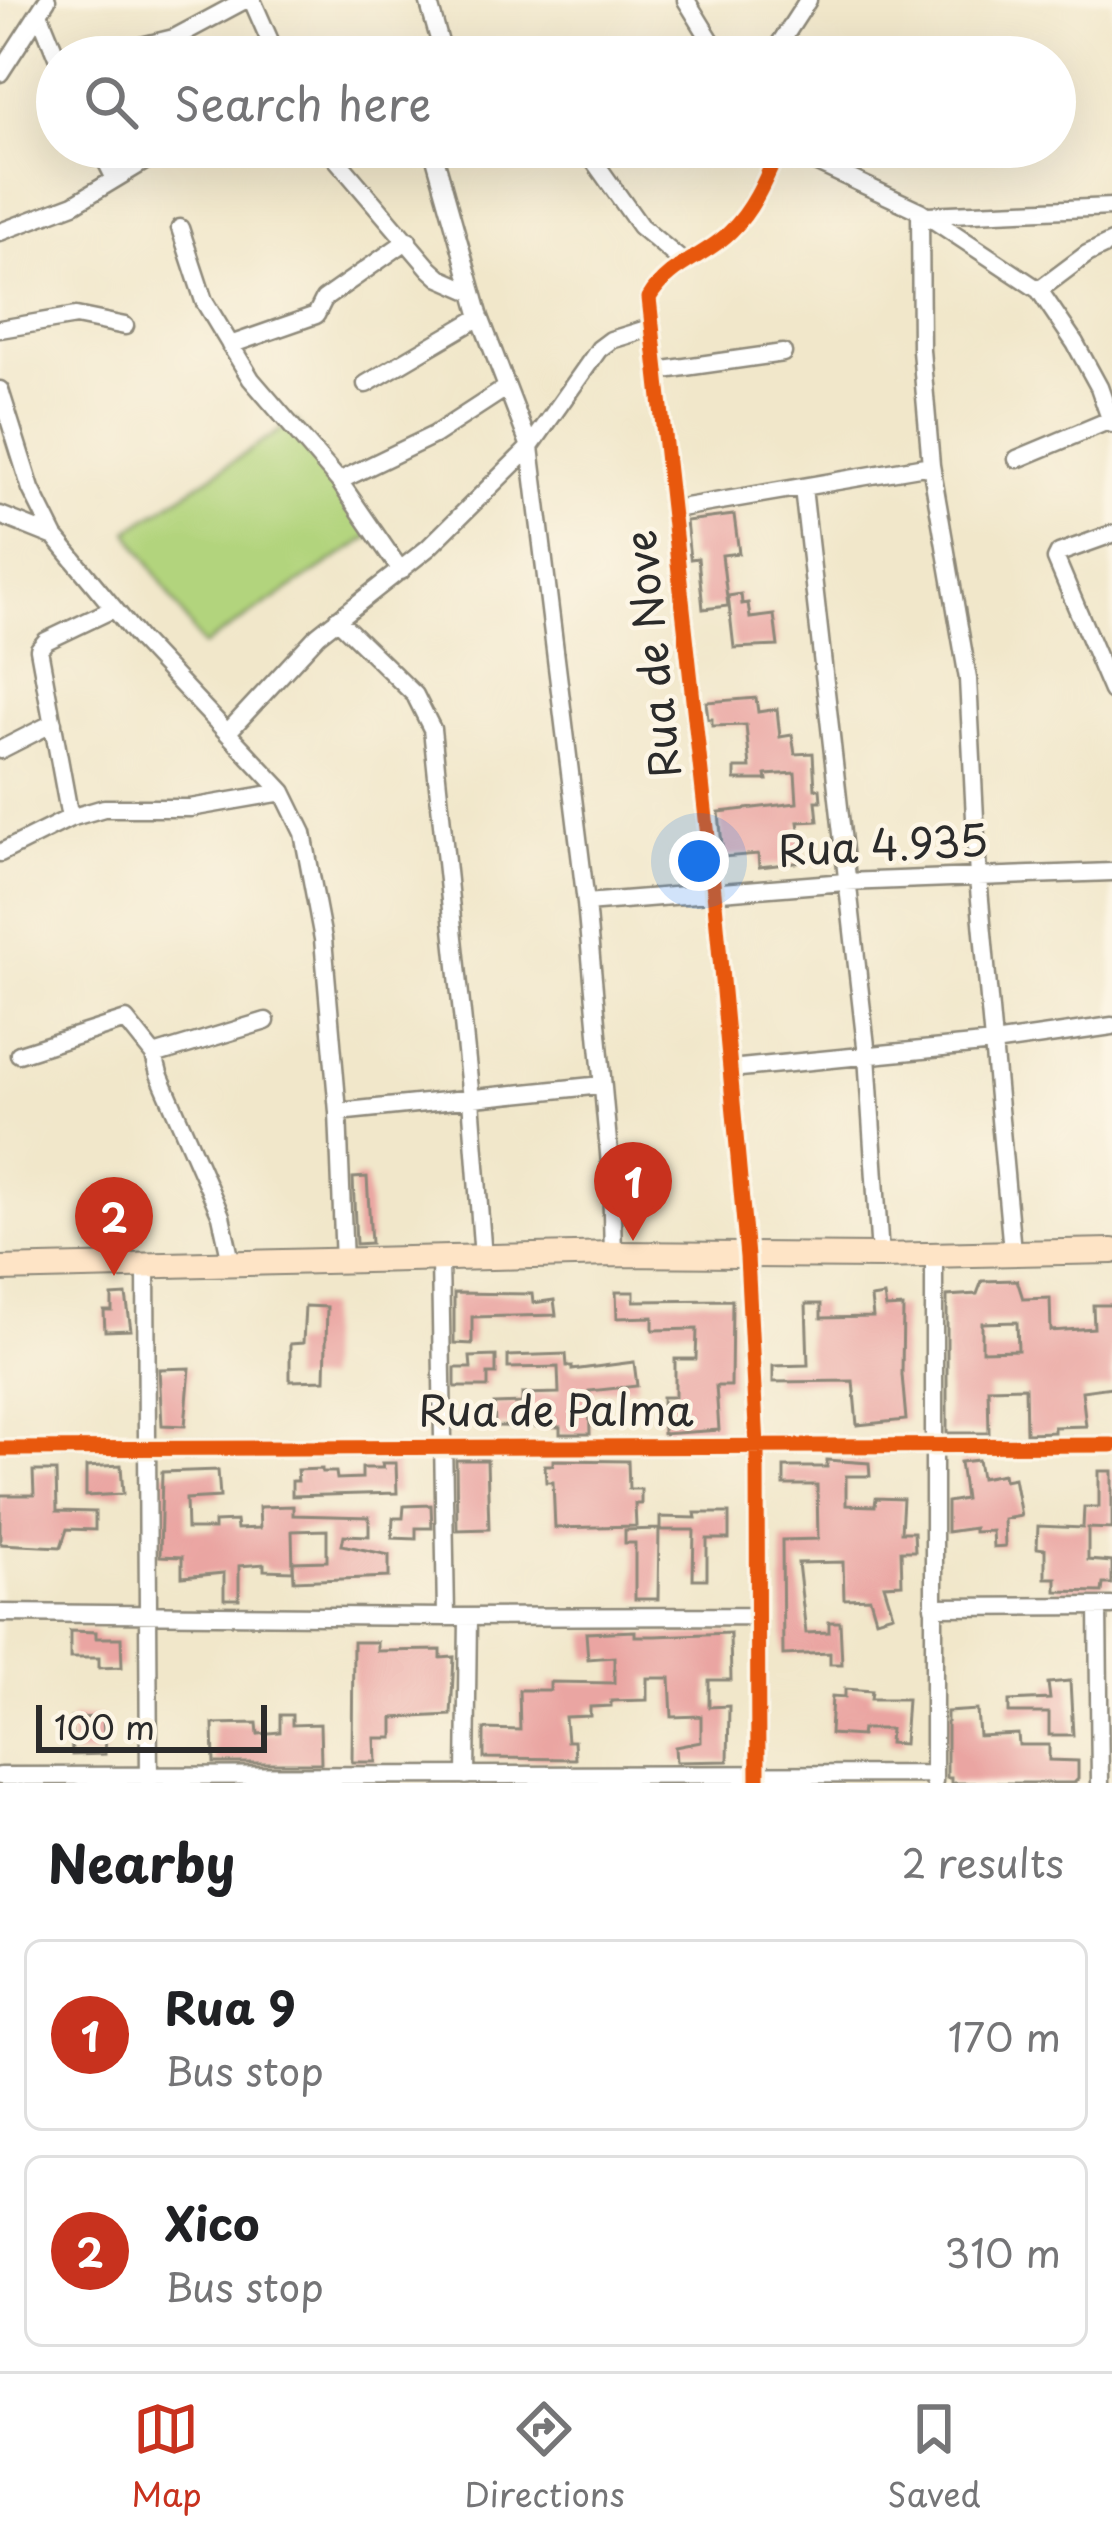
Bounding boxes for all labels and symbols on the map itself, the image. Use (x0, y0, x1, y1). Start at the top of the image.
street label: Rua de Nove (606, 527, 695, 781)
street label: Rua 4.935 (776, 807, 989, 880)
your location (669, 831, 729, 891)
pin: 1 (594, 1142, 672, 1241)
pin: 2 (75, 1177, 153, 1276)
street label: Rua de Palma (418, 1377, 694, 1440)
scale bar (36, 1699, 267, 1752)

